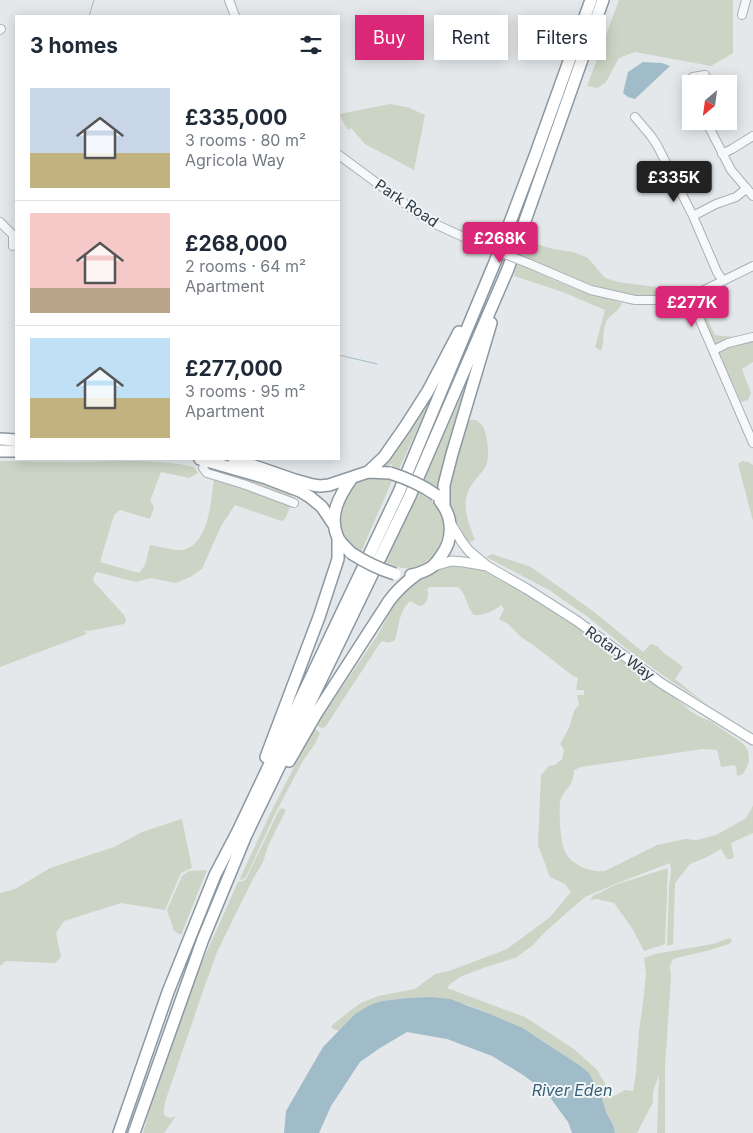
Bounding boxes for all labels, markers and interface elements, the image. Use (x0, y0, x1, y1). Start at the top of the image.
chip: Buy (355, 15, 424, 60)
chip: Rent (434, 15, 508, 60)
chip: Filters (518, 15, 606, 60)
icon: filters (297, 31, 325, 59)
text: 3 homes (30, 33, 118, 58)
north arrow (682, 75, 738, 130)
map controls (682, 75, 737, 130)
text: £335,000 (185, 105, 287, 130)
icon: home (70, 108, 130, 168)
text: 3 rooms · 80 m² (185, 130, 306, 150)
text: Agricola Way (185, 150, 285, 170)
pin: £335K (639, 160, 709, 203)
text: £335K (648, 167, 700, 187)
street label: Park Road (372, 175, 442, 231)
pin: £268K (465, 222, 535, 264)
text: £268K (474, 228, 526, 248)
text: £268,000 (185, 231, 287, 256)
icon: home (70, 233, 130, 293)
text: 2 rooms · 64 m² (185, 256, 306, 276)
text: Apartment (185, 276, 265, 296)
pin: £277K (657, 286, 727, 328)
text: £277K (667, 292, 717, 312)
text: £277,000 (185, 356, 283, 381)
icon: home (70, 358, 130, 418)
text: 3 rooms · 95 m² (185, 381, 306, 401)
text: Apartment (185, 401, 265, 421)
street label: Rotary Way (582, 622, 659, 685)
water label: River Eden (532, 1080, 612, 1100)

